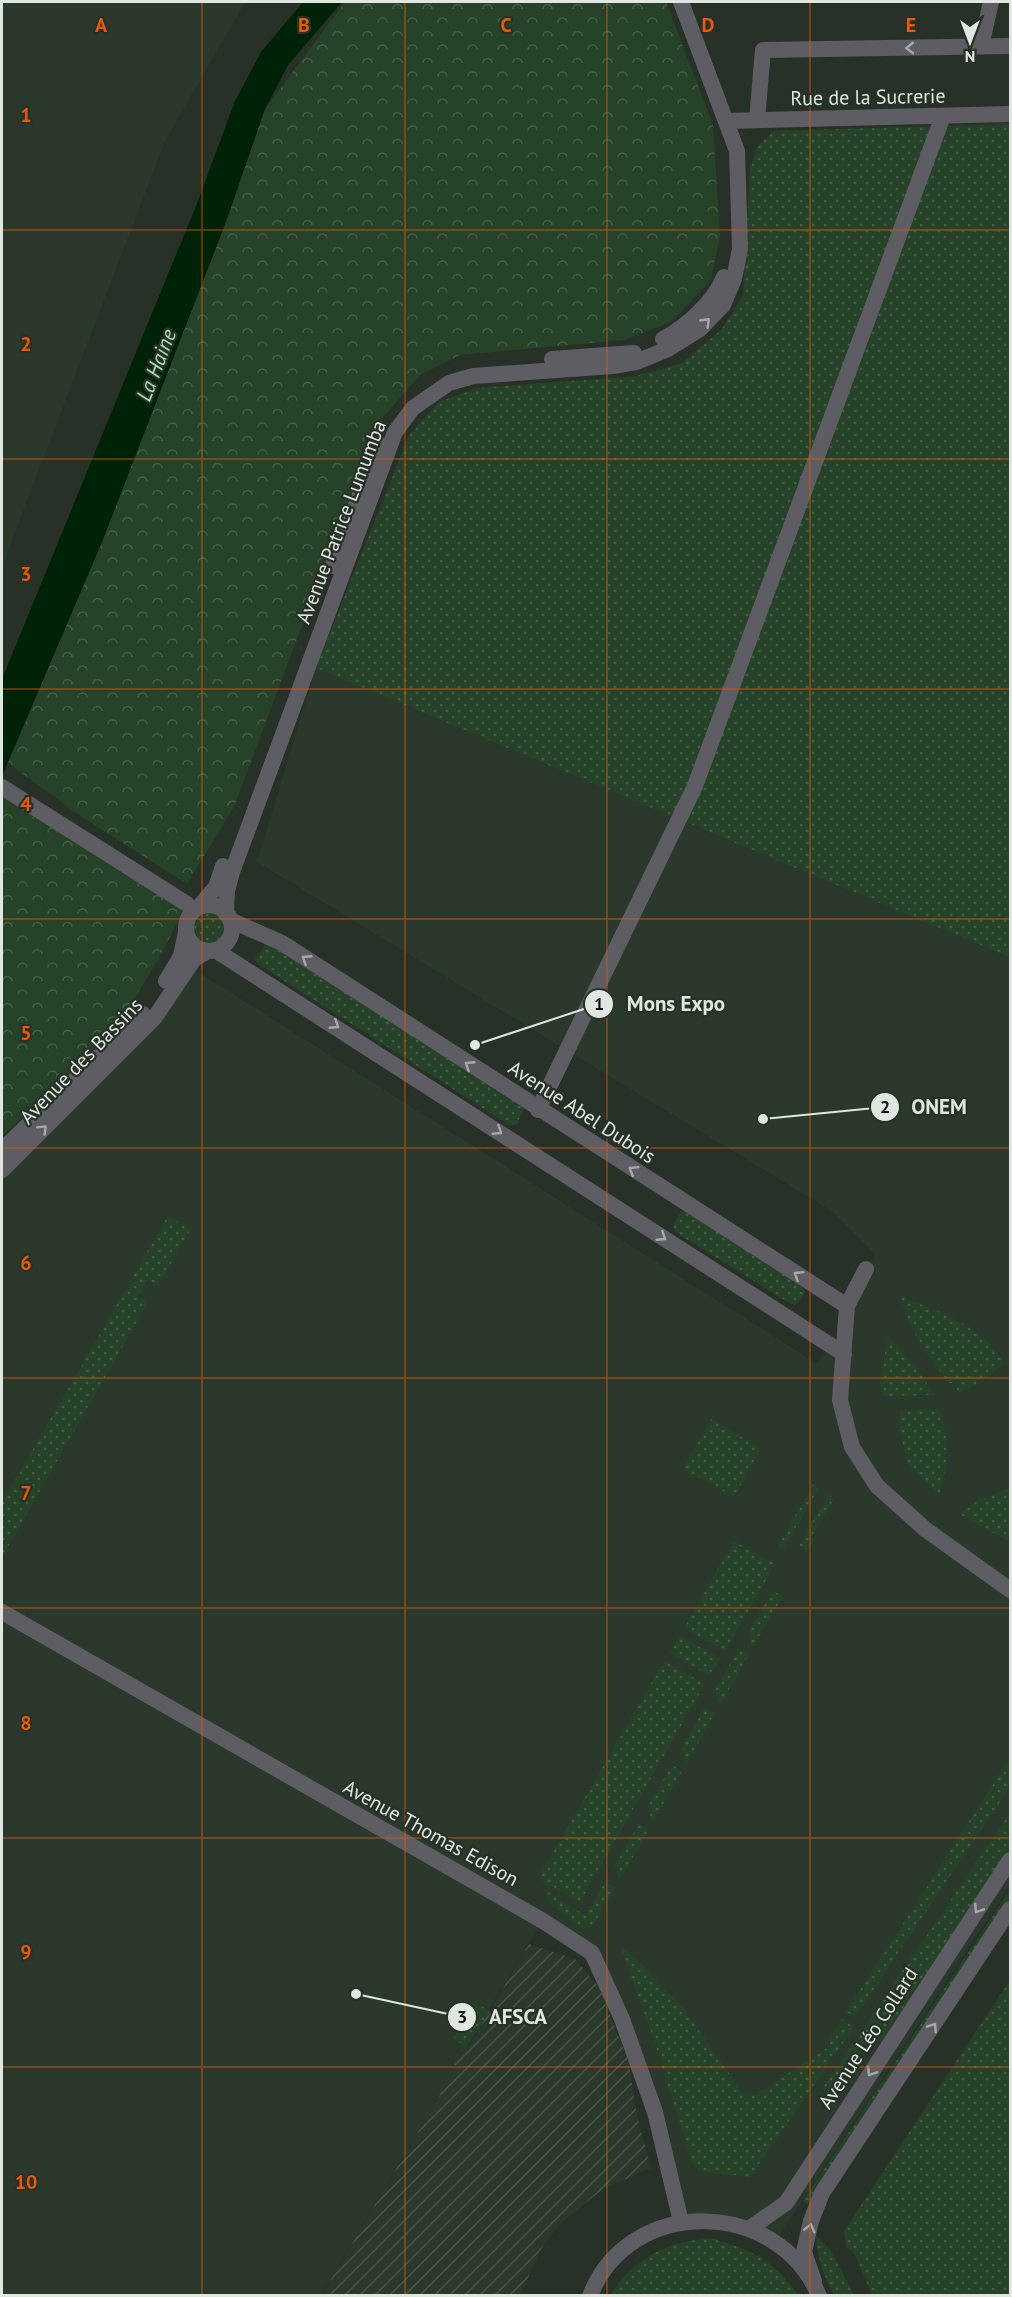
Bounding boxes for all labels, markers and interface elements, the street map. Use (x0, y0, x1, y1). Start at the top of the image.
text: A (95, 12, 108, 38)
text: B (298, 12, 310, 38)
text: C (500, 12, 512, 38)
text: D (702, 12, 715, 38)
text: E (906, 12, 916, 38)
north arrow (940, 12, 1000, 72)
one-way arrow (906, 41, 915, 54)
text: N (965, 47, 975, 67)
street label: Rue de la Sucrerie (790, 83, 946, 111)
text: 1 (20, 102, 32, 128)
one-way arrow (699, 318, 710, 329)
water label: La Haine (130, 325, 182, 405)
text: 2 (20, 331, 32, 357)
street label: Avenue Patrice Lumumba (290, 417, 392, 627)
text: 3 (20, 561, 32, 587)
text: 4 (20, 791, 32, 817)
one-way arrow (301, 955, 312, 966)
callout: Mons Expo (584, 984, 737, 1023)
text: Mons Expo (627, 990, 725, 1017)
street label: Avenue des Bassins (14, 992, 148, 1130)
text: 1 (594, 992, 604, 1015)
one-way arrow (328, 1018, 339, 1029)
text: 5 (20, 1020, 32, 1046)
street label: Avenue Abel Dubois (504, 1055, 660, 1169)
one-way arrow (465, 1061, 476, 1072)
callout: ONEM (870, 1087, 979, 1126)
text: ONEM (911, 1093, 967, 1120)
text: 2 (880, 1095, 890, 1118)
one-way arrow (492, 1124, 503, 1135)
one-way arrow (37, 1125, 47, 1136)
one-way arrow (629, 1166, 640, 1177)
one-way arrow (655, 1230, 666, 1241)
text: 6 (20, 1250, 32, 1276)
one-way arrow (794, 1270, 804, 1282)
text: 7 (20, 1480, 32, 1506)
text: 8 (20, 1710, 32, 1736)
street label: Avenue Thomas Edison (339, 1774, 523, 1892)
one-way arrow (974, 1903, 986, 1913)
text: 9 (20, 1939, 32, 1965)
street label: Avenue Léo Collard (813, 1962, 923, 2114)
callout: AFSCA (447, 1997, 559, 2036)
text: AFSCA (489, 2003, 547, 2030)
text: 3 (457, 2005, 467, 2028)
one-way arrow (926, 2023, 937, 2034)
one-way arrow (867, 2066, 879, 2076)
text: 10 (15, 2169, 37, 2195)
one-way arrow (803, 2223, 816, 2233)

